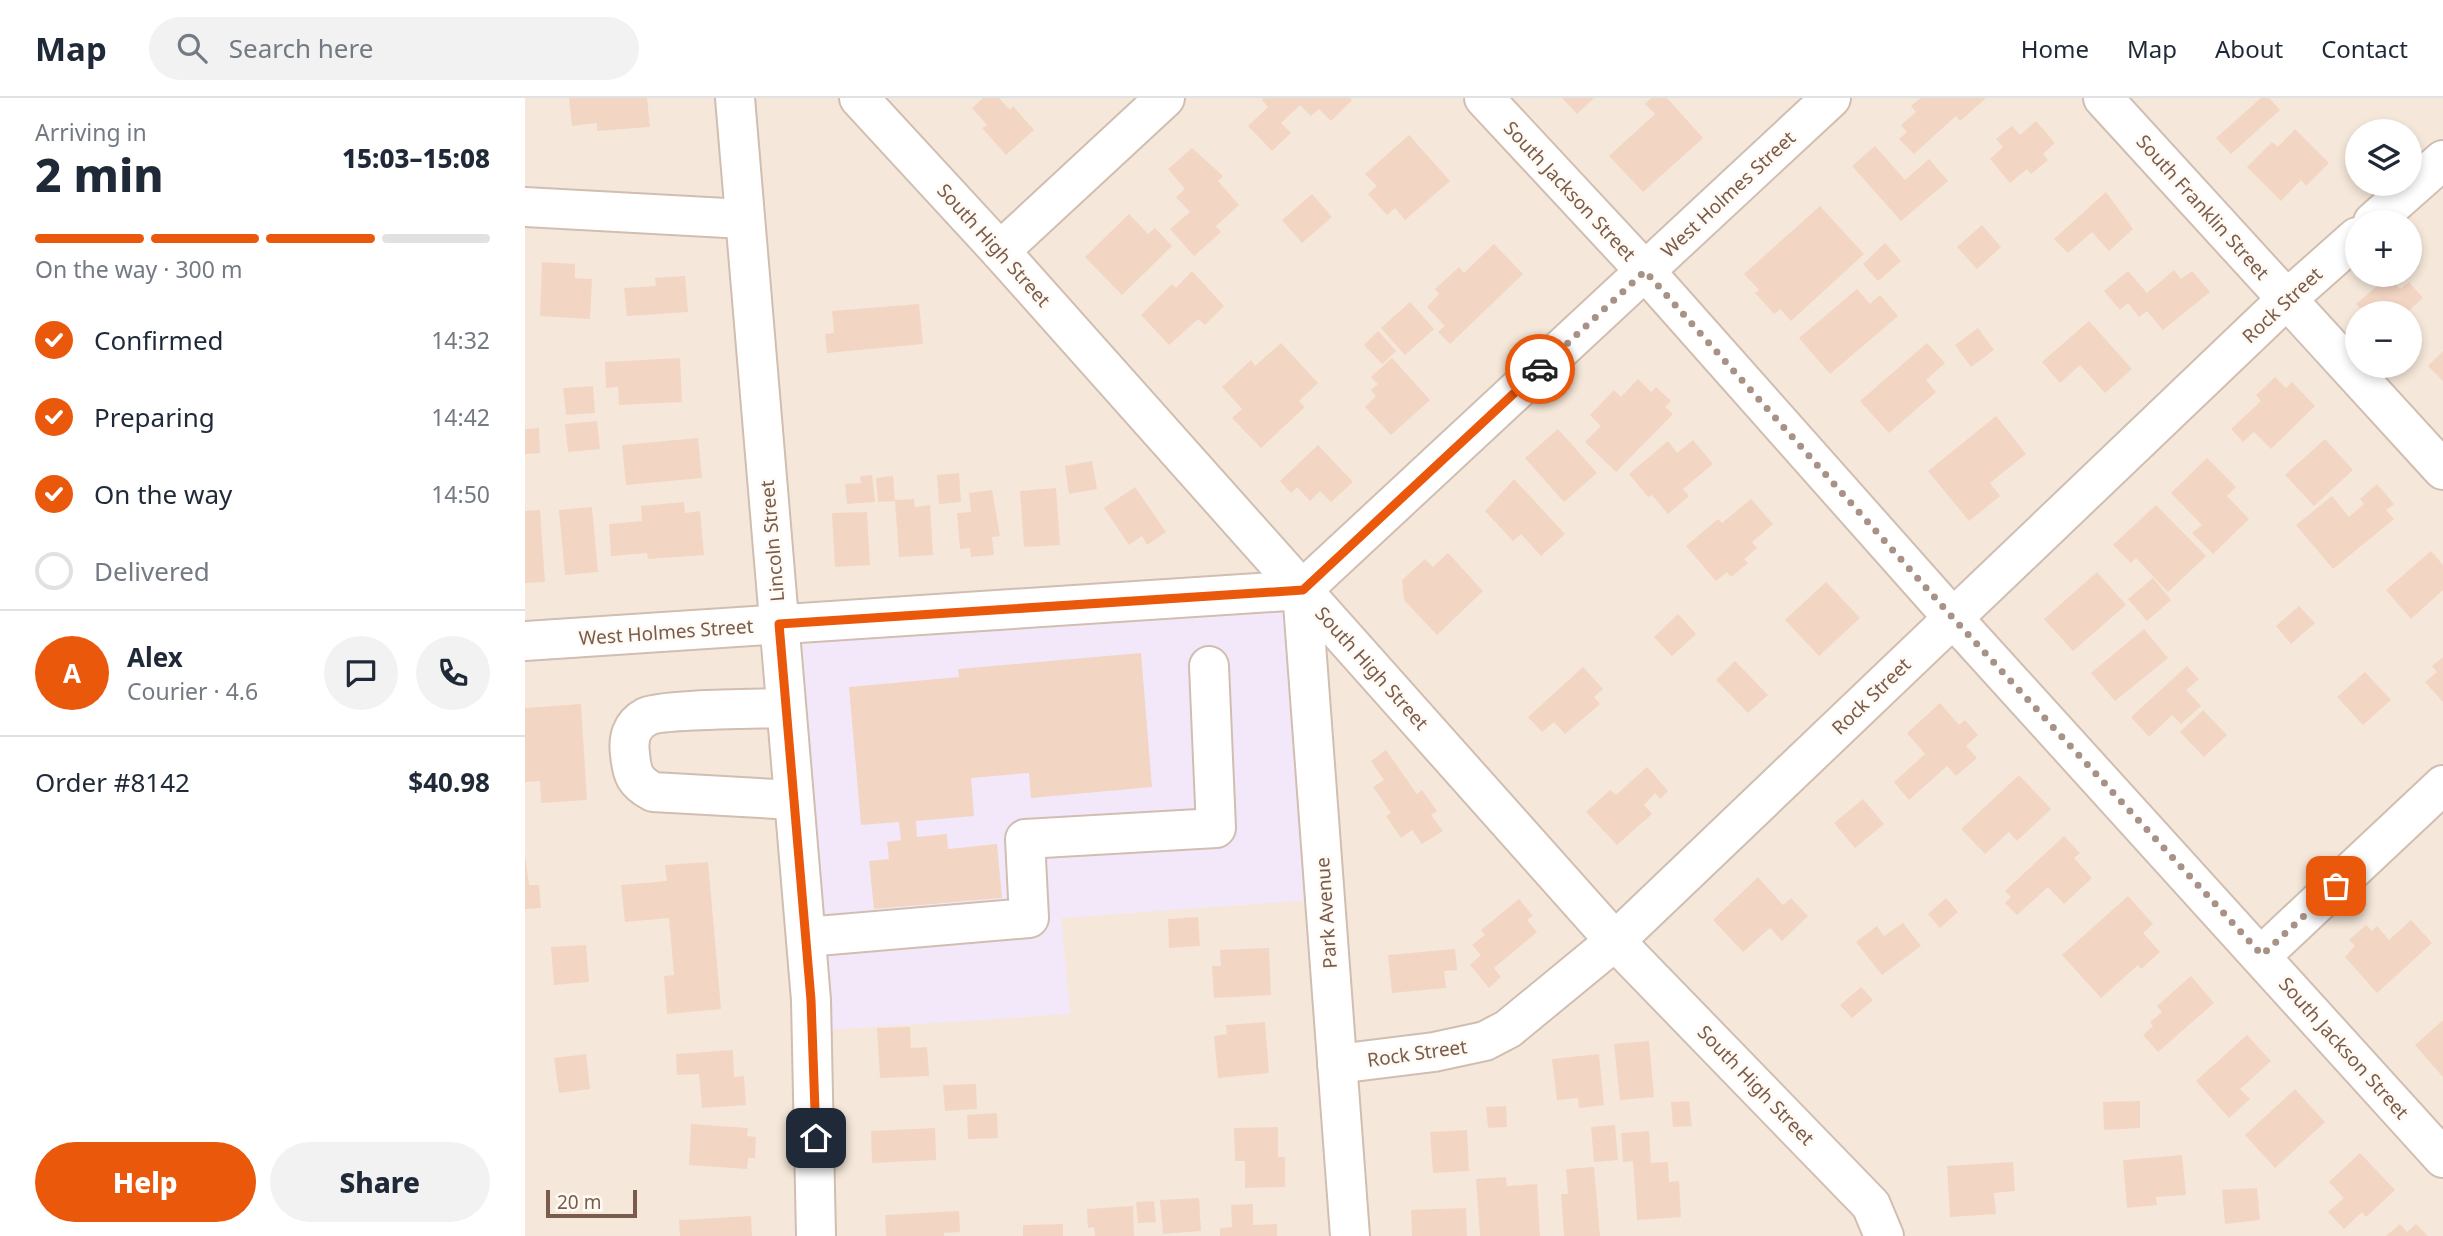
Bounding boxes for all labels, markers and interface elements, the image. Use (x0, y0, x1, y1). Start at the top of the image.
search box (149, 17, 639, 80)
text: Map (35, 26, 107, 71)
icon: search (173, 29, 211, 67)
text: Search here (229, 30, 373, 66)
text: Home (2021, 32, 2089, 65)
text: Map (2127, 32, 2177, 65)
text: About (2215, 32, 2283, 65)
text: Contact (2321, 32, 2408, 65)
street label: South Jackson Street (1498, 115, 1642, 267)
text: Arriving in (35, 116, 147, 148)
map controls (2345, 119, 2422, 378)
button: layers (2345, 119, 2422, 196)
street label: West Holmes Street (1655, 125, 1801, 263)
street label: South Franklin Street (2131, 129, 2275, 285)
text: 15:03–15:08 (342, 140, 490, 176)
text: 2 min (35, 143, 164, 205)
street label: South High Street (932, 178, 1056, 312)
button: + (2345, 210, 2422, 287)
text: On the way · 300 m (35, 253, 242, 285)
street label: Rock Street (2236, 261, 2328, 349)
button: − (2345, 301, 2422, 378)
icon: check (35, 321, 73, 359)
text: Confirmed (94, 322, 224, 358)
text: 14:32 (431, 324, 490, 356)
courier (1505, 334, 1575, 404)
icon: car (1521, 350, 1559, 388)
icon: check (35, 398, 73, 436)
text: Preparing (94, 399, 215, 435)
text: 14:42 (431, 401, 490, 433)
icon: check (35, 475, 73, 513)
text: On the way (94, 476, 232, 512)
text: 14:50 (431, 478, 490, 510)
street label: Lincoln Street (754, 479, 790, 603)
text: Delivered (94, 553, 210, 589)
street label: South High Street (1310, 601, 1434, 735)
street label: West Holmes Street (578, 613, 754, 651)
button: chat (324, 636, 398, 710)
button: phone (416, 636, 490, 710)
text: Alex (127, 639, 183, 675)
street label: Rock Street (1826, 652, 1916, 740)
text: A (63, 655, 81, 691)
text: Courier · 4.6 (127, 675, 258, 707)
text: Order #8142 (35, 764, 190, 800)
text: $40.98 (408, 764, 490, 800)
street label: Park Avenue (1309, 856, 1343, 970)
pin (2306, 856, 2366, 916)
icon: bag (2317, 867, 2355, 905)
street label: South Jackson Street (2273, 971, 2415, 1125)
street label: South High Street (1692, 1019, 1820, 1151)
street label: Rock Street (1365, 1033, 1469, 1073)
pin (786, 1108, 846, 1168)
icon: home (797, 1119, 835, 1157)
button: Help (35, 1142, 256, 1222)
button: Share (270, 1142, 490, 1222)
scale bar (546, 1187, 637, 1219)
text: 20 m (557, 1189, 601, 1215)

